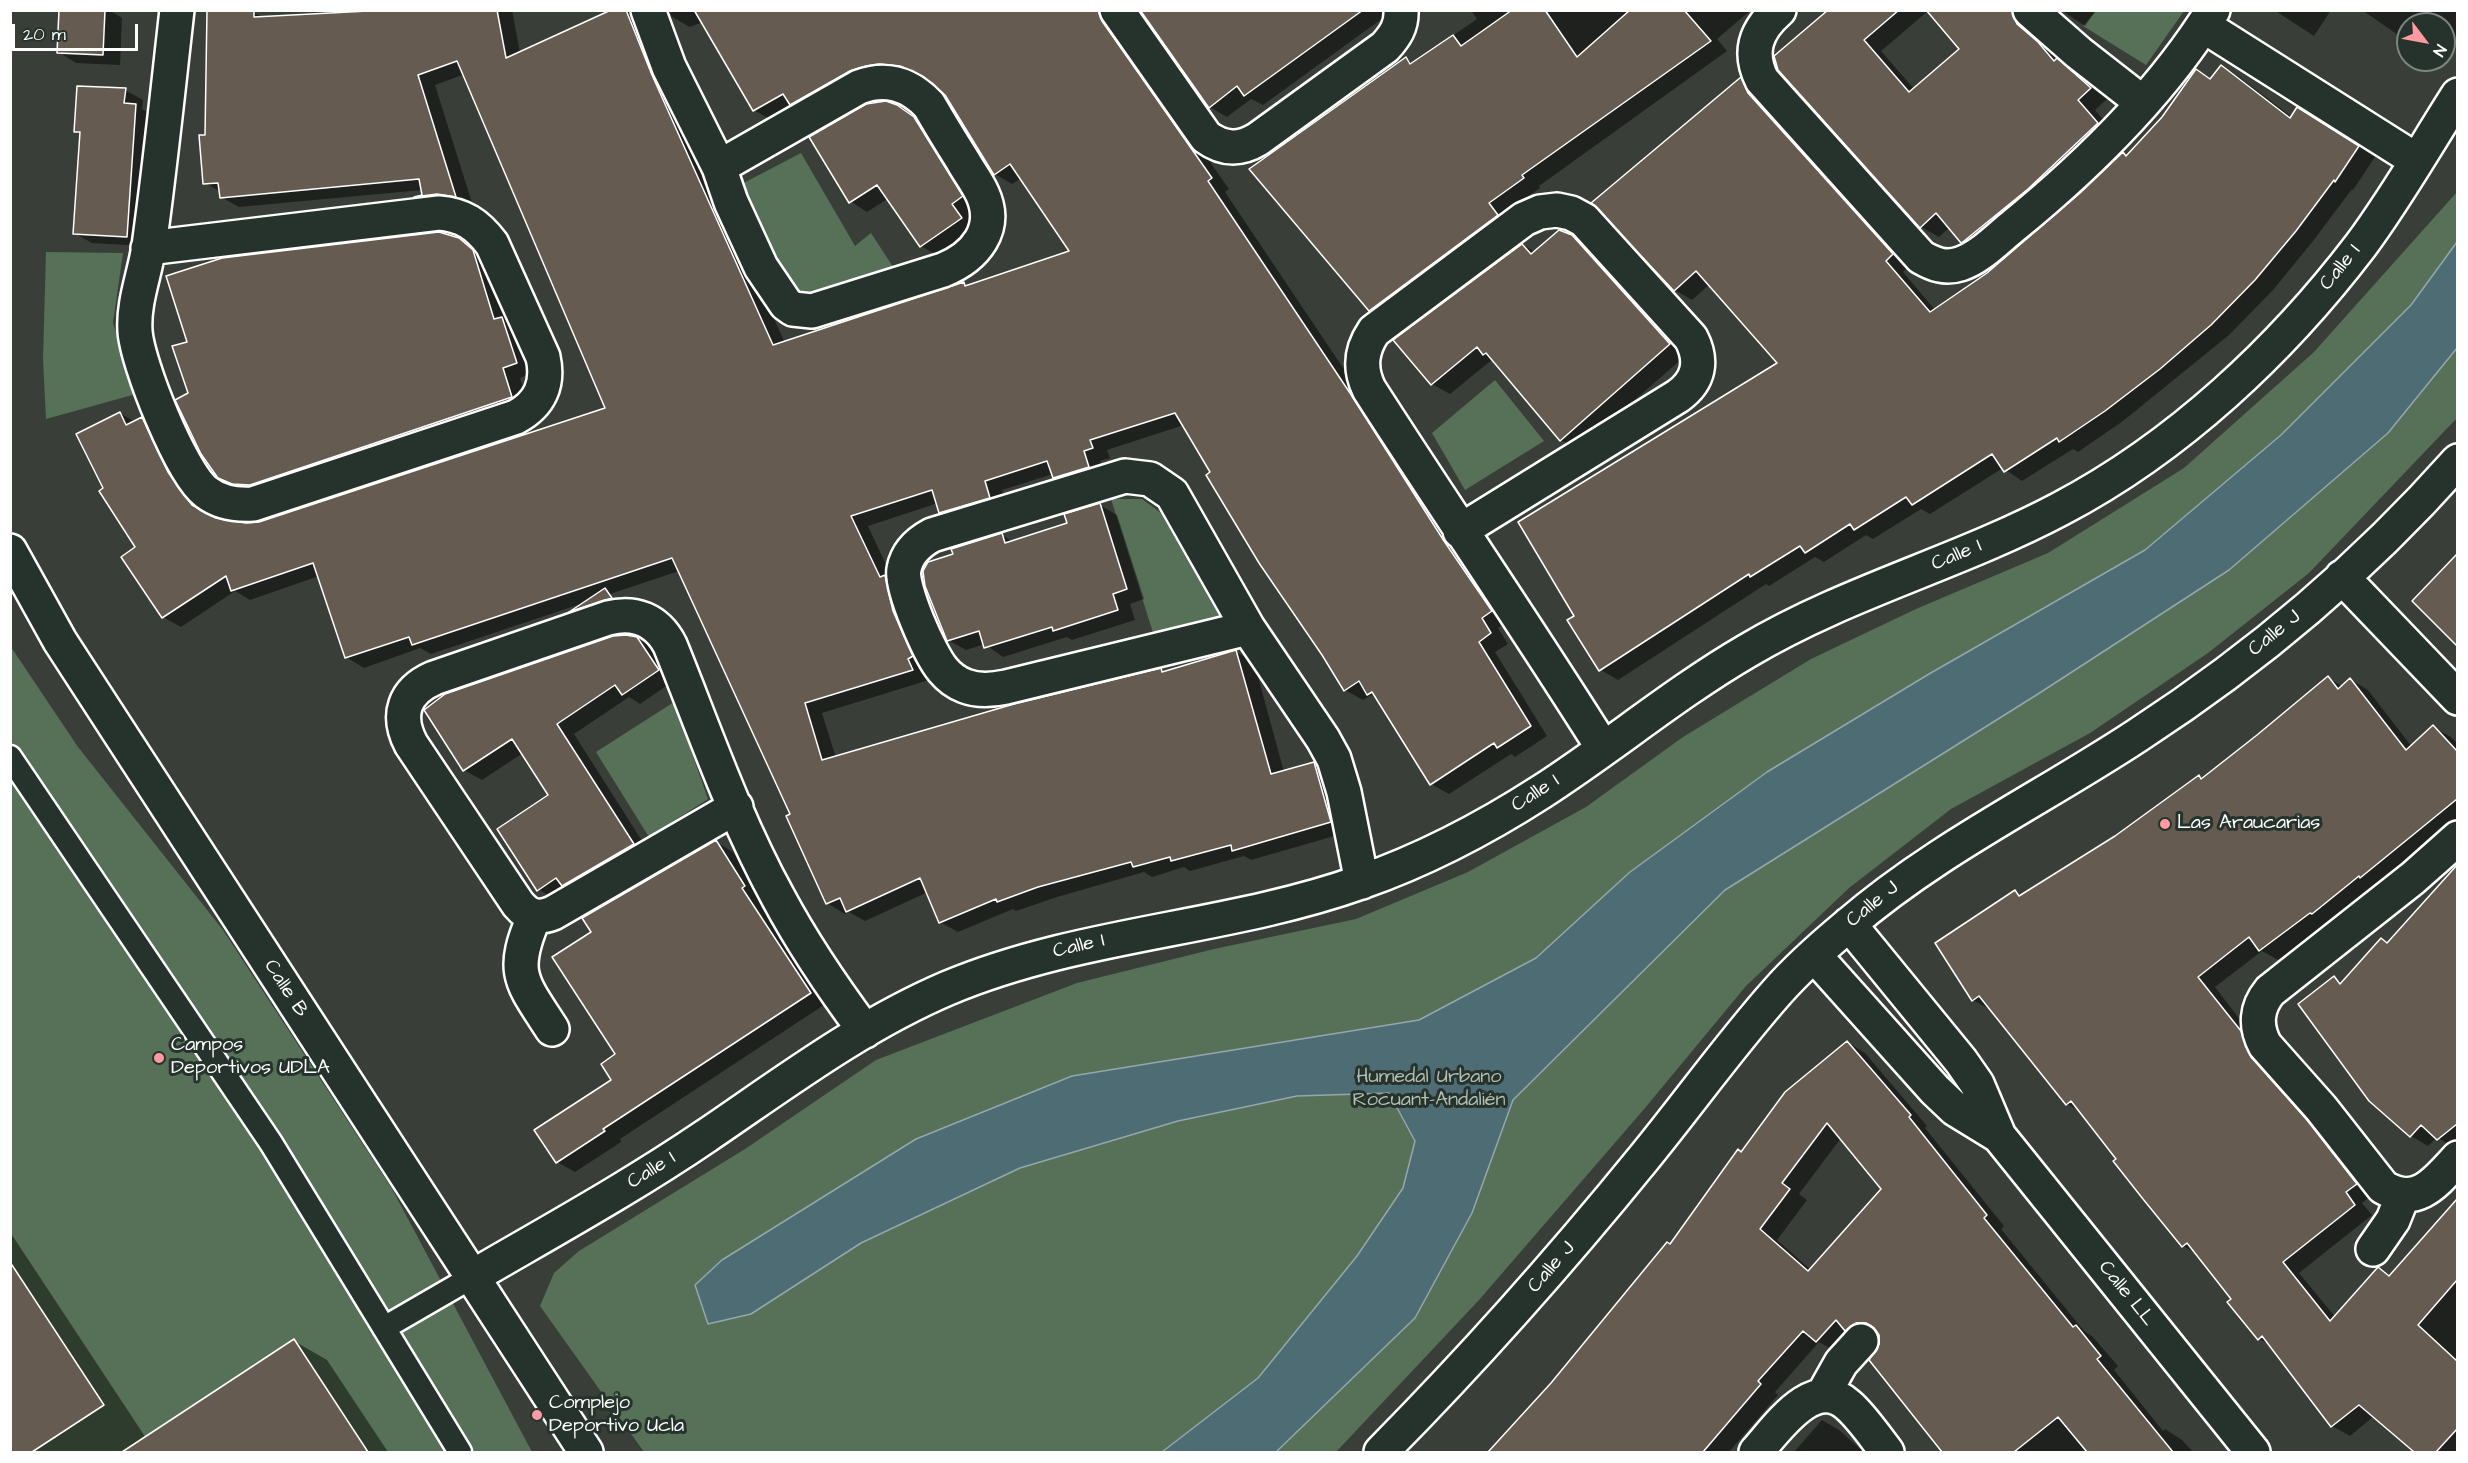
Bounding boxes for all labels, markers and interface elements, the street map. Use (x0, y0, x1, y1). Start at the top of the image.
scale bar (15, 12, 141, 50)
north arrow (2396, 12, 2456, 72)
text: 20 m (23, 22, 66, 47)
text: N (2428, 40, 2452, 61)
street label: Calle I (2315, 240, 2367, 296)
street label: Calle I (1928, 535, 1986, 577)
street label: Calle J (2244, 606, 2306, 662)
street label: Calle I (1507, 770, 1565, 818)
place label: Las Araucarias (2177, 812, 2320, 836)
marker: Las Araucarias (2158, 817, 2172, 831)
street label: Calle J (1842, 877, 1904, 933)
street label: Calle I (1051, 929, 1107, 965)
street label: Calle B (258, 956, 312, 1022)
place label: Campos Deportivos UDLA (171, 1034, 330, 1081)
marker: Campos Deportivos UDLA (152, 1051, 166, 1065)
park label: Humedal Urbano Rocuant-Andalién (1352, 1066, 1506, 1113)
street label: Calle I (623, 1147, 681, 1195)
street label: Calle J (1523, 1237, 1581, 1299)
street label: Calle LL (2092, 1256, 2160, 1332)
place label: Complejo Deportivo Ucla (549, 1392, 684, 1439)
marker: Complejo Deportivo Ucla (530, 1408, 544, 1422)

